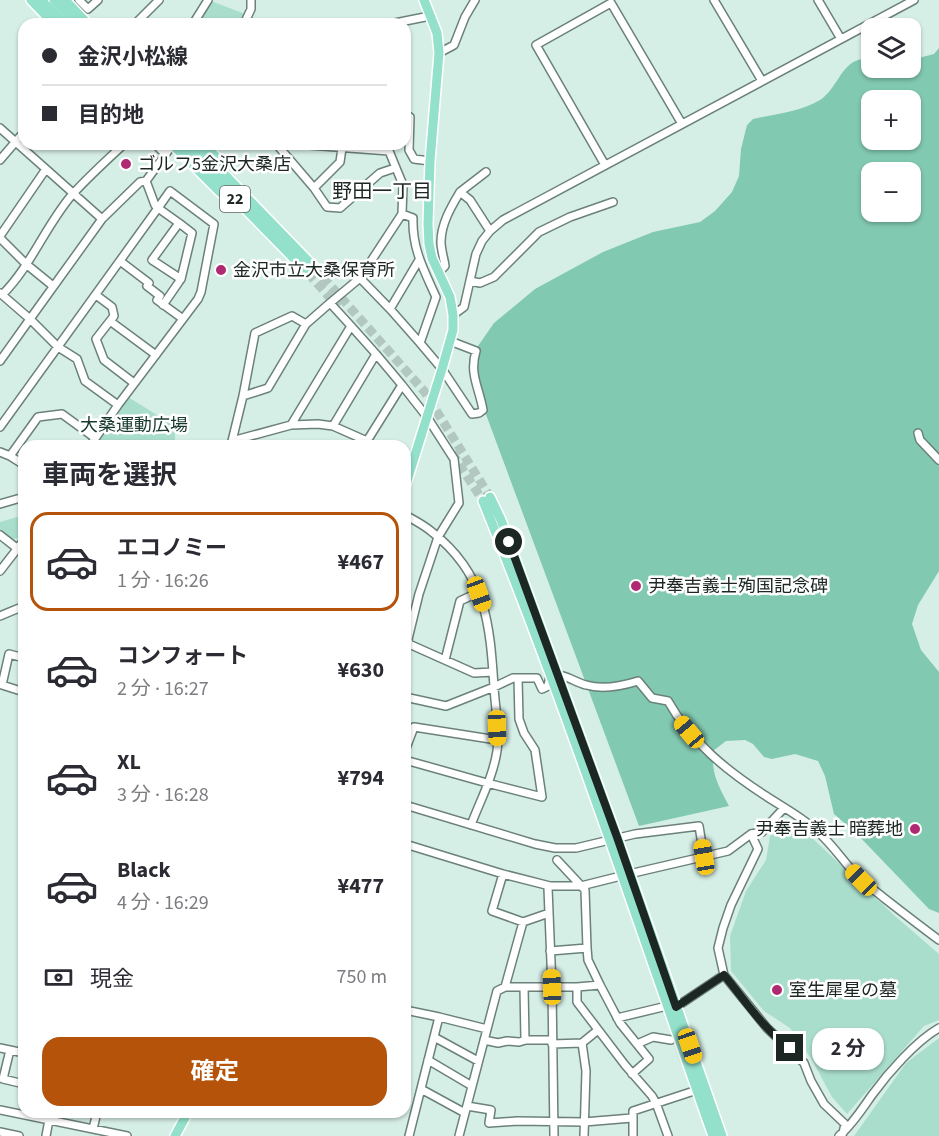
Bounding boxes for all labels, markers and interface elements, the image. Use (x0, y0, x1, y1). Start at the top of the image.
map controls (861, 18, 921, 222)
button: layers (861, 18, 921, 78)
text: 金沢小松線 (78, 41, 188, 73)
button: + (861, 90, 921, 150)
text: 目的地 (78, 99, 144, 131)
place label: ゴルフ5金沢大桑店 (138, 152, 291, 177)
marker: ゴルフ5金沢大桑店 (119, 157, 133, 171)
button: − (861, 162, 921, 222)
district label: 野田一丁目 (332, 178, 432, 206)
road number: 22 (220, 186, 250, 212)
place label: 金沢市立大桑保育所 (233, 258, 395, 283)
marker: 金沢市立大桑保育所 (214, 263, 228, 277)
park label: 大桑運動広場 (80, 413, 188, 438)
text: 車両を選択 (42, 456, 177, 495)
route start (495, 528, 522, 555)
text: エコノミー (117, 532, 227, 564)
icon: car (45, 535, 99, 589)
text: ¥467 (338, 546, 384, 578)
text: 1 分 · 16:26 (117, 567, 209, 595)
car (464, 574, 494, 614)
place label: 尹奉吉義士殉国記念碑 (648, 574, 828, 599)
marker: 尹奉吉義士殉国記念碑 (629, 579, 643, 593)
text: コンフォート (117, 640, 248, 672)
icon: car (45, 643, 99, 697)
text: ¥630 (338, 654, 384, 686)
text: 2 分 · 16:27 (117, 675, 209, 703)
car (487, 710, 507, 746)
car (671, 712, 707, 752)
text: XL (117, 746, 141, 778)
icon: car (45, 751, 99, 805)
text: ¥794 (338, 762, 384, 794)
text: 3 分 · 16:28 (117, 781, 209, 809)
place label: 尹奉吉義士 暗葬地 (755, 817, 903, 842)
marker: 尹奉吉義士 暗葬地 (908, 822, 922, 836)
car (692, 838, 716, 876)
text: Black (117, 854, 171, 886)
icon: car (45, 859, 99, 913)
car (842, 861, 880, 899)
text: ¥477 (338, 870, 384, 902)
text: 4 分 · 16:29 (117, 889, 209, 917)
icon: cash (42, 961, 75, 994)
text: 現金 (90, 963, 134, 995)
text: 750 m (337, 963, 387, 991)
car (542, 969, 562, 1005)
place label: 室生犀星の墓 (789, 978, 897, 1003)
marker: 室生犀星の墓 (770, 983, 784, 997)
car (676, 1026, 704, 1066)
callout: 2 分 (811, 1027, 883, 1069)
route end (776, 1034, 803, 1061)
text: 2 分 (831, 1035, 865, 1063)
button: 確定 (42, 1037, 387, 1106)

